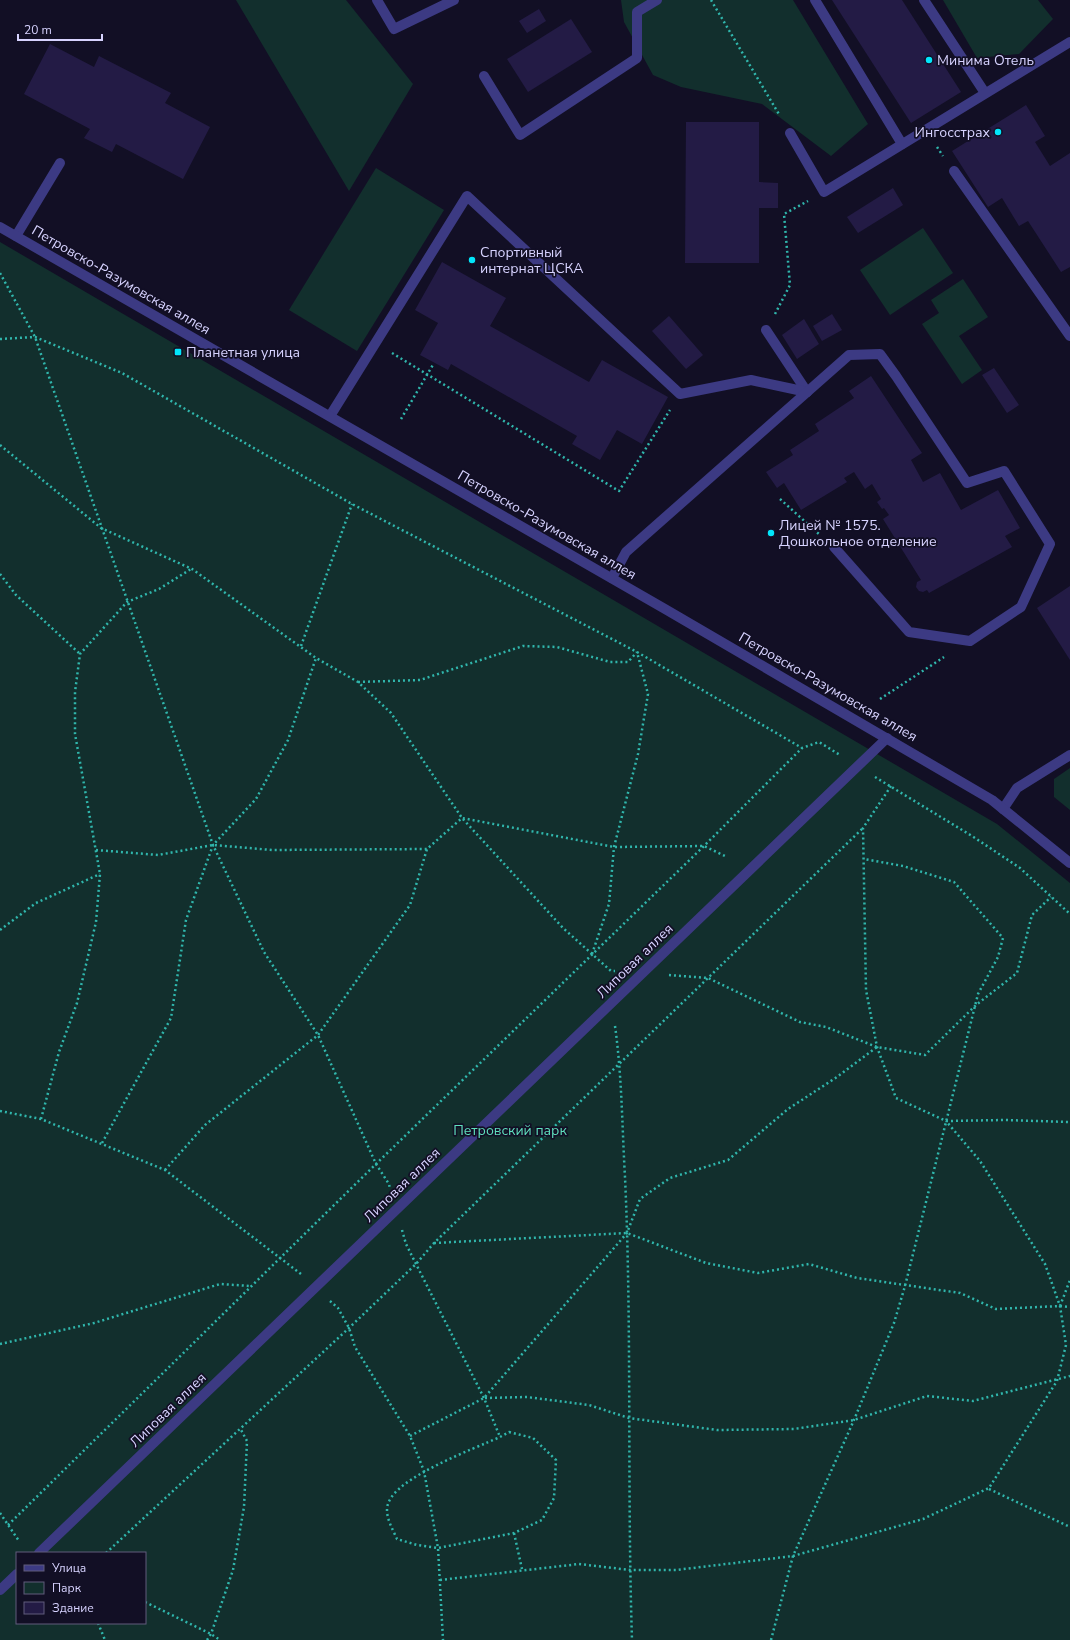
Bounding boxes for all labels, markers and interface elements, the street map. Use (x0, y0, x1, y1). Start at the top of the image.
scale bar (18, 16, 102, 42)
text: 20 m (24, 22, 52, 38)
place label: Минима Отель (937, 51, 1034, 70)
marker: Минима Отель (924, 55, 934, 65)
place label: Ингосстрах (915, 123, 991, 142)
marker: Ингосстрах (993, 127, 1003, 137)
street label: Петровско-Разумовская аллея (28, 221, 214, 339)
place label: Спортивный интернат ЦСКА (480, 243, 583, 278)
marker: Спортивный интернат ЦСКА (467, 255, 477, 265)
place label: Планетная улица (186, 343, 300, 362)
marker: Планетная улица (173, 347, 183, 357)
street label: Петровско-Разумовская аллея (454, 466, 640, 584)
place label: Лицей № 1575. Дошкольное отделение (779, 516, 937, 551)
marker: Лицей № 1575. Дошкольное отделение (766, 528, 776, 538)
street label: Петровско-Разумовская аллея (735, 628, 921, 746)
street label: Липовая аллея (593, 920, 677, 1002)
park label: Петровский парк (453, 1121, 567, 1140)
street label: Липовая аллея (360, 1144, 444, 1226)
street label: Липовая аллея (126, 1369, 210, 1451)
legend (16, 1552, 146, 1624)
text: Улица (51, 1560, 86, 1576)
text: Парк (52, 1580, 82, 1596)
text: Здание (52, 1600, 94, 1616)

